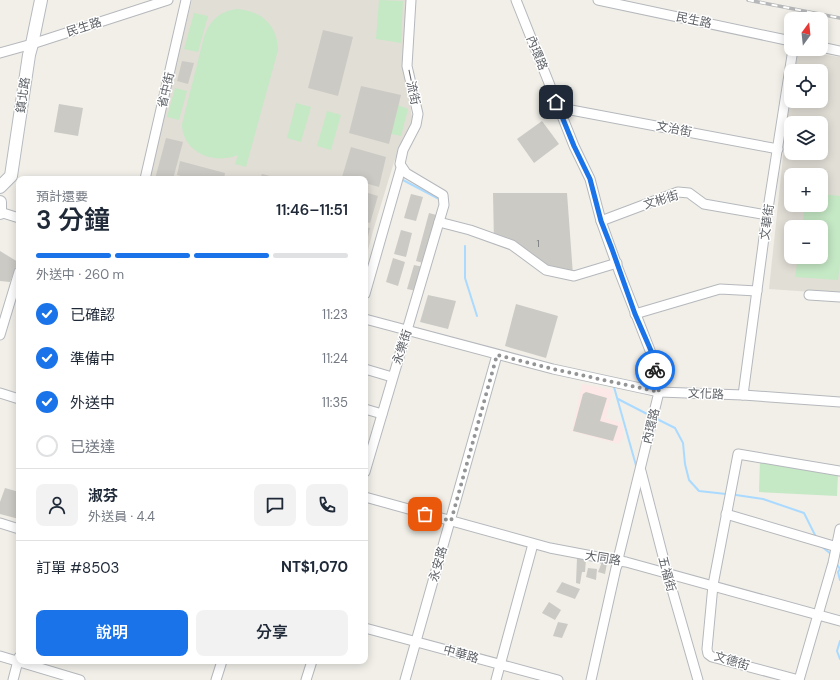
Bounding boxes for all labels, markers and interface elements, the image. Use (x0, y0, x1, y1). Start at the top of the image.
street label: 民生路 (675, 8, 713, 32)
north arrow (784, 12, 828, 56)
map controls (784, 12, 828, 264)
street label: 民生路 (64, 14, 104, 40)
street label: 內環路 (523, 33, 551, 73)
button: locate (784, 64, 828, 108)
street label: 一流街 (400, 68, 424, 106)
street label: 省中街 (154, 71, 178, 109)
street label: 鎮北路 (13, 76, 33, 114)
pin (539, 85, 573, 119)
icon: home (545, 91, 567, 113)
button: layers (784, 116, 828, 160)
street label: 文治街 (655, 118, 693, 140)
button: + (784, 168, 828, 212)
street label: 文彬街 (641, 187, 681, 213)
text: 預計還要 (36, 188, 88, 205)
text: 11:46–11:51 (276, 200, 348, 220)
text: 3 分鐘 (36, 203, 110, 237)
street label: 文華街 (757, 203, 777, 241)
button: − (784, 220, 828, 264)
house number: 1 (536, 237, 540, 250)
text: 外送中 · 260 m (36, 266, 124, 283)
icon: check (36, 303, 58, 325)
text: 已確認 (70, 305, 115, 325)
text: 11:23 (322, 306, 348, 323)
street label: 永樂街 (389, 327, 415, 367)
icon: check (36, 347, 58, 369)
text: 準備中 (70, 349, 115, 369)
text: 11:24 (322, 350, 348, 367)
courier (635, 350, 675, 390)
icon: bike (644, 359, 666, 381)
street label: 文化路 (688, 385, 724, 403)
icon: check (36, 391, 58, 413)
text: 外送中 (70, 393, 115, 413)
text: 11:35 (322, 394, 348, 411)
street label: 內環路 (639, 407, 663, 445)
text: 已送達 (70, 437, 115, 457)
button: person (36, 484, 78, 526)
button: chat (254, 484, 296, 526)
button: phone (306, 484, 348, 526)
text: 淑芬 (88, 486, 118, 506)
pin (408, 497, 442, 531)
icon: bag (414, 503, 436, 525)
text: 外送員 · 4.4 (88, 508, 155, 525)
street label: 永安路 (425, 544, 451, 584)
street label: 大同路 (584, 547, 622, 569)
street label: 五福街 (655, 555, 679, 593)
text: NT$1,070 (281, 557, 348, 577)
text: 訂單 #8503 (36, 558, 119, 578)
button: 說明 (36, 610, 188, 656)
button: 分享 (196, 610, 348, 656)
street label: 中華路 (441, 641, 481, 667)
street label: 文德街 (712, 648, 752, 674)

